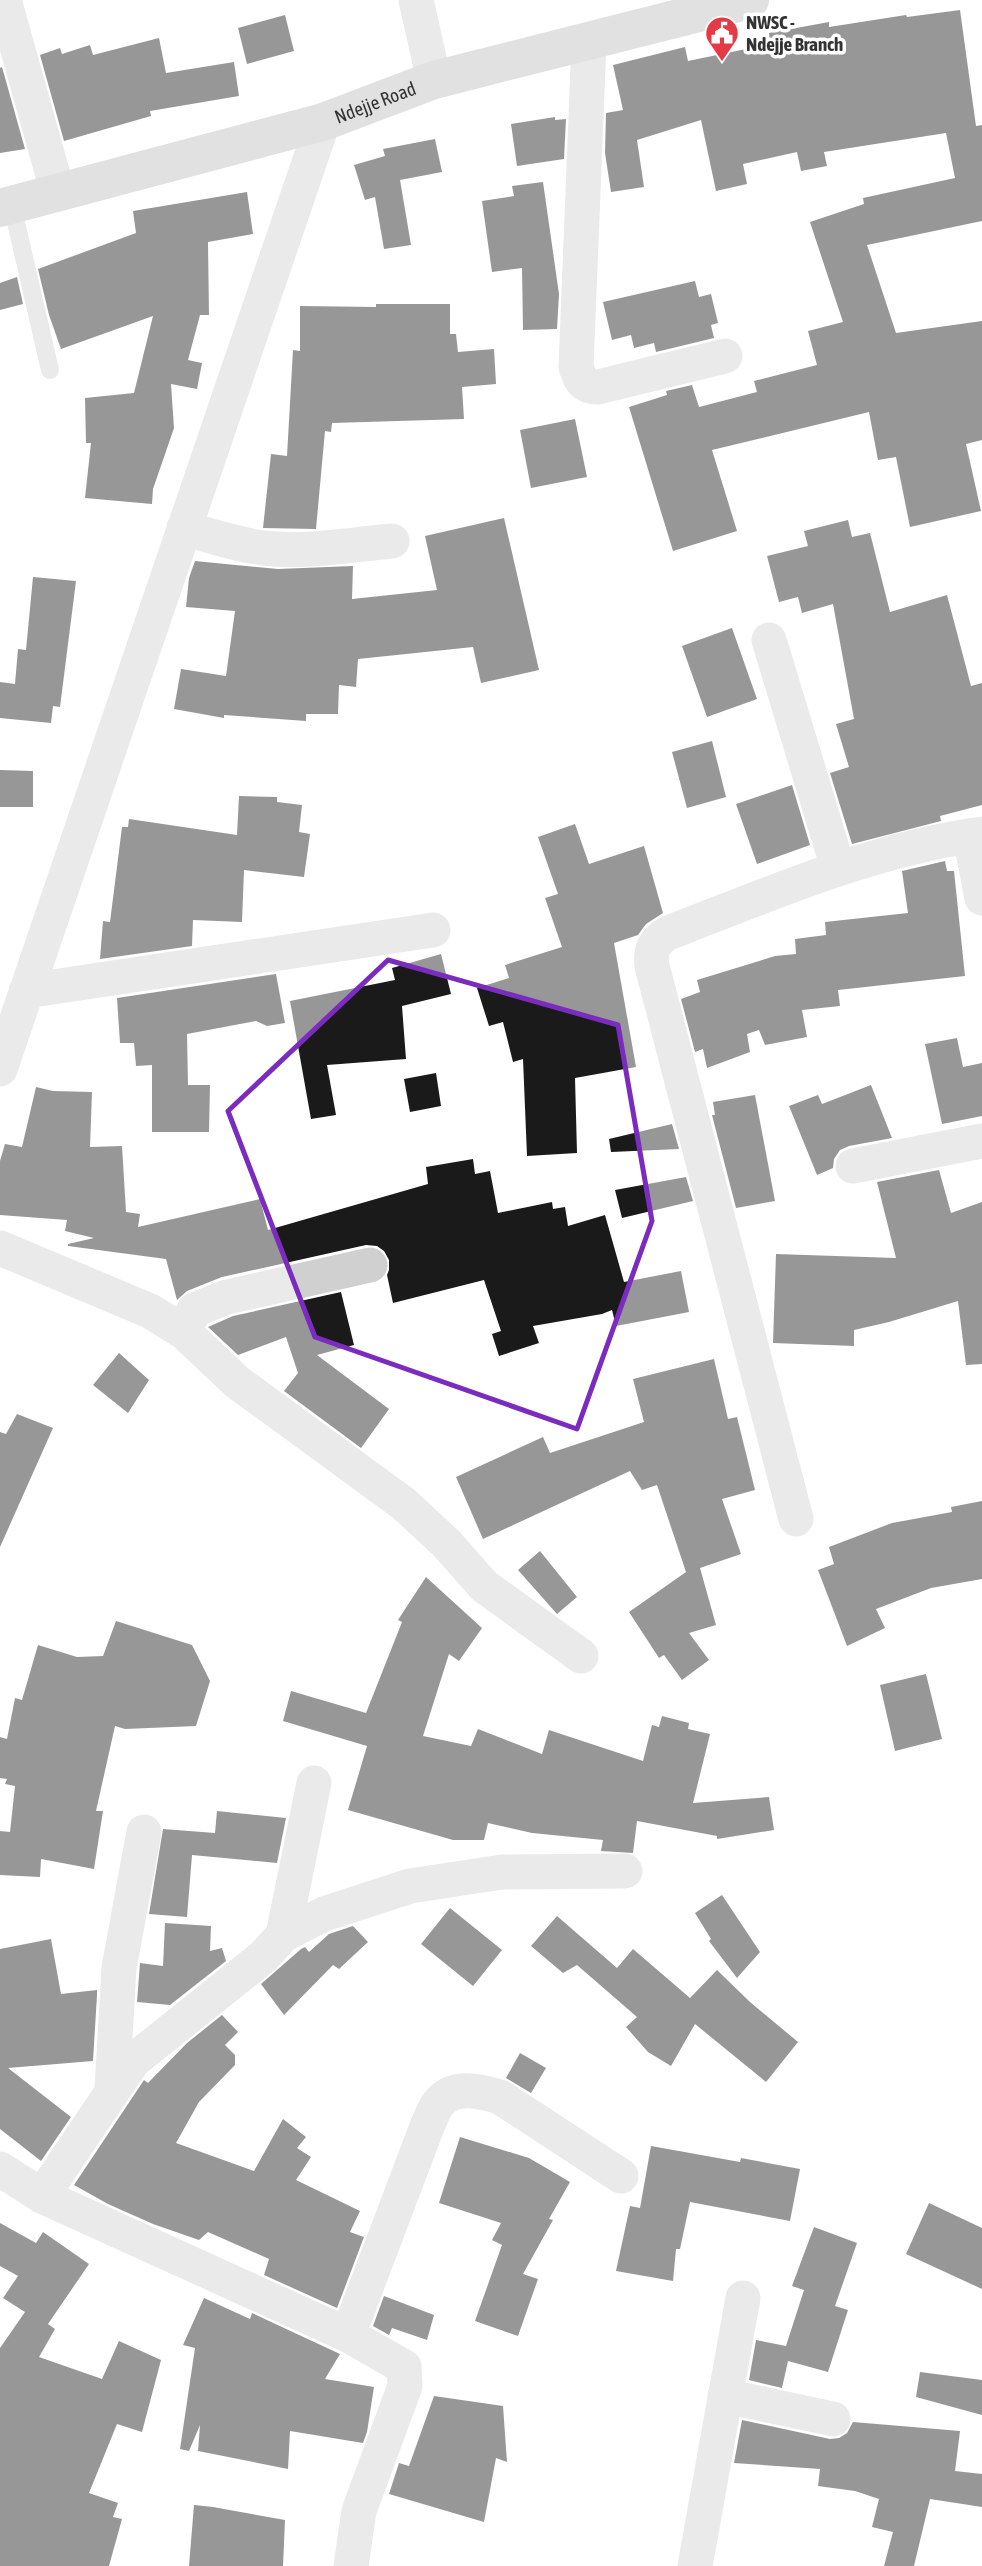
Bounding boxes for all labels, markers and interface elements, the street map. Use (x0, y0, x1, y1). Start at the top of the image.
place label: NWSC - Ndejje Branch (746, 11, 843, 55)
public building icon: NWSC - Ndejje Branch (703, 14, 741, 63)
street label: Ndejje Road (331, 77, 419, 128)

